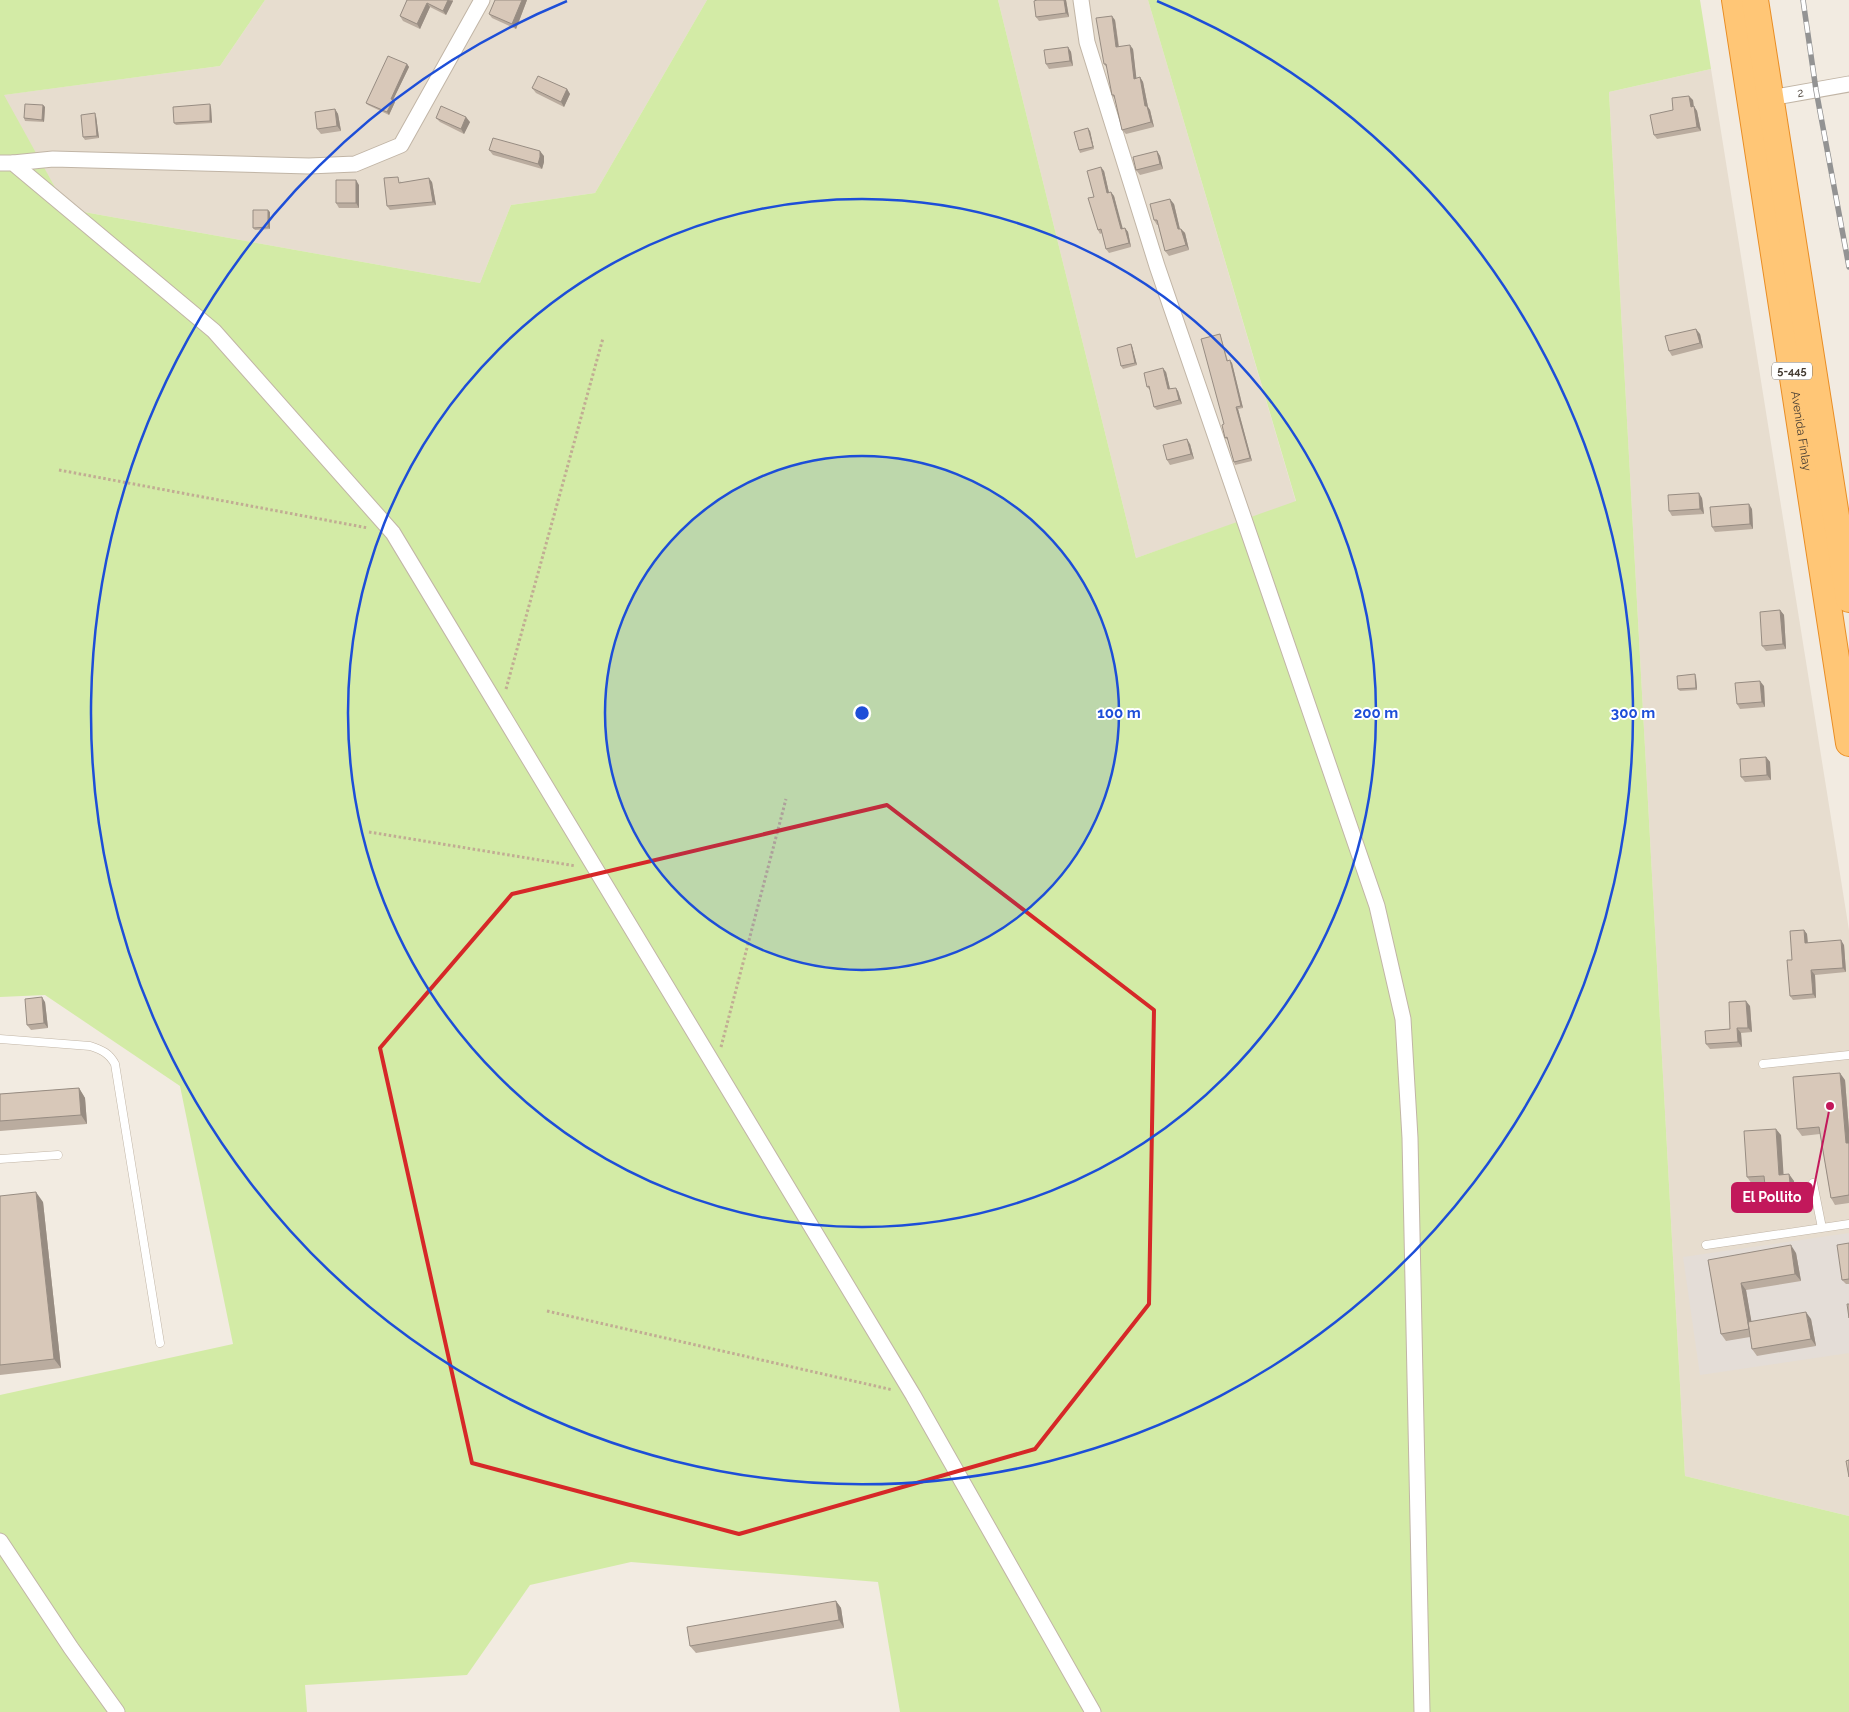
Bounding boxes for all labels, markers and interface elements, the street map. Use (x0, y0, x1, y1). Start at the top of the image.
street label: 2 (1796, 85, 1805, 100)
road number: 5-445 (1772, 362, 1812, 380)
street label: Avenida Finlay (1788, 390, 1814, 472)
centre of rings (853, 704, 871, 722)
text: 100 m (1097, 704, 1141, 722)
text: 200 m (1354, 704, 1398, 722)
text: 300 m (1611, 704, 1655, 722)
callout: El Pollito (1732, 1183, 1812, 1212)
text: El Pollito (1742, 1189, 1802, 1205)

